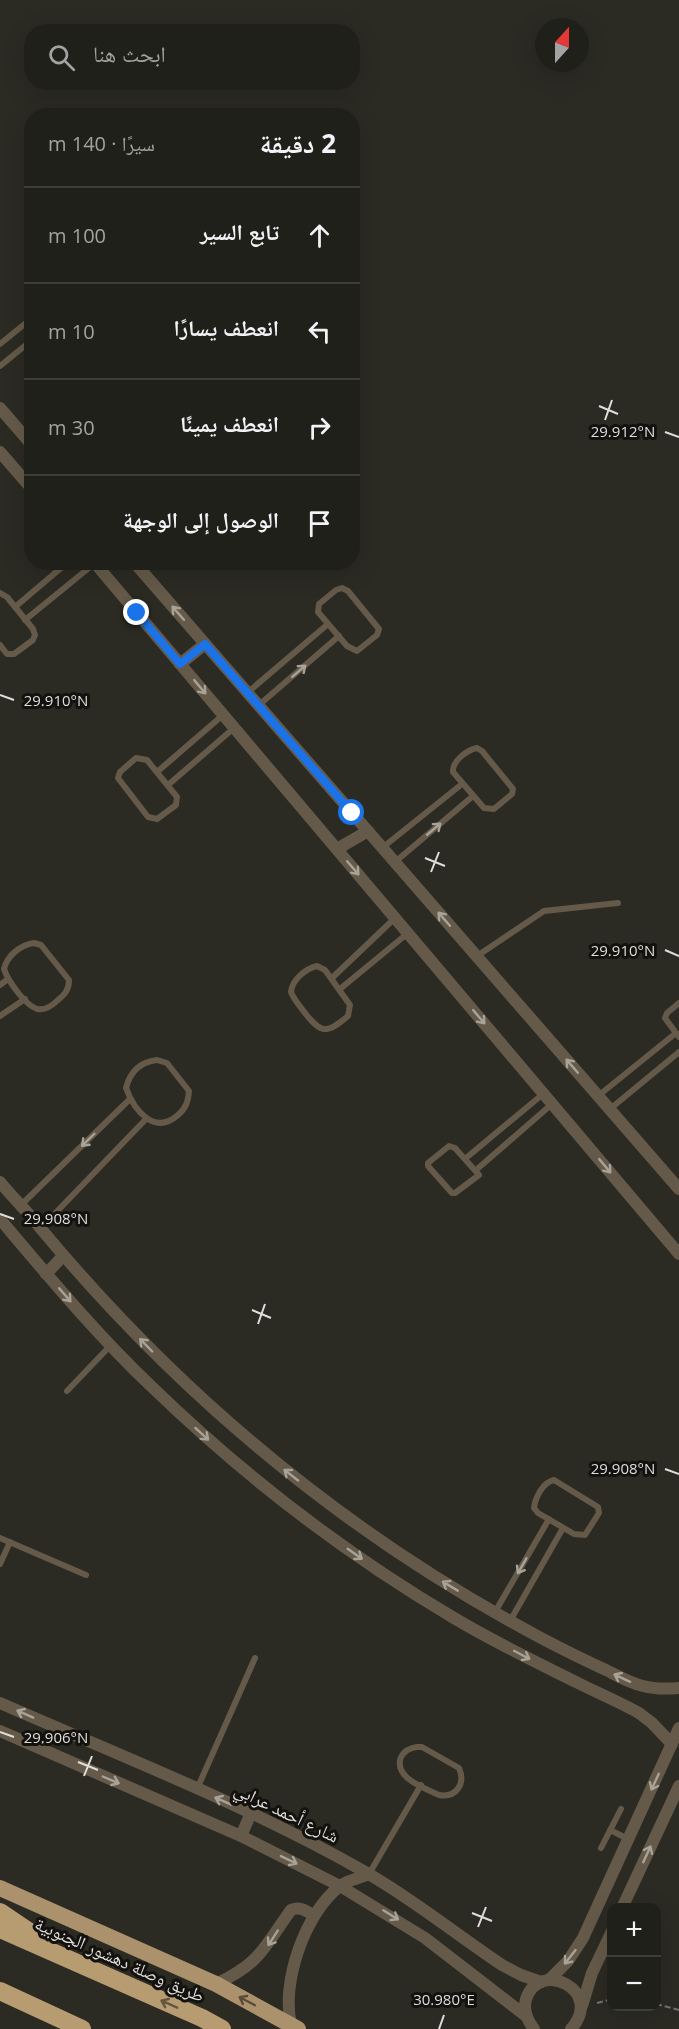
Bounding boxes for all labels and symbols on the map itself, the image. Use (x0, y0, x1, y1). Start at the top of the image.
north arrow (535, 18, 589, 72)
text: 29.912°N (591, 421, 655, 441)
route end (123, 599, 149, 625)
one-way arrow (171, 606, 185, 621)
one-way arrow (291, 664, 306, 678)
one-way arrow (193, 679, 206, 695)
text: 29.910°N (24, 690, 88, 710)
route start (338, 799, 364, 825)
one-way arrow (426, 823, 442, 836)
one-way arrow (347, 860, 360, 876)
one-way arrow (437, 912, 451, 927)
text: 29.910°N (591, 940, 655, 960)
one-way arrow (472, 1009, 486, 1024)
one-way arrow (565, 1059, 579, 1074)
one-way arrow (81, 1133, 96, 1147)
one-way arrow (598, 1158, 612, 1173)
text: 29.908°N (24, 1208, 88, 1228)
one-way arrow (58, 1287, 72, 1302)
one-way arrow (138, 1337, 153, 1352)
one-way arrow (194, 1427, 209, 1441)
text: 29.908°N (591, 1458, 655, 1478)
one-way arrow (283, 1468, 299, 1481)
one-way arrow (347, 1548, 363, 1560)
one-way arrow (515, 1557, 527, 1574)
one-way arrow (442, 1580, 459, 1592)
one-way arrow (513, 1649, 530, 1661)
one-way arrow (614, 1672, 632, 1683)
one-way arrow (17, 1708, 35, 1719)
text: 29.906°N (24, 1727, 88, 1747)
one-way arrow (648, 1772, 660, 1790)
one-way arrow (102, 1775, 120, 1786)
street label: شارع أحمد عرابي (229, 1776, 343, 1851)
one-way arrow (215, 1795, 233, 1806)
one-way arrow (642, 1846, 654, 1864)
one-way arrow (280, 1855, 298, 1866)
one-way arrow (382, 1910, 399, 1922)
street label: طريق وصلة دهشور الجنوبية (31, 1911, 209, 2007)
one-way arrow (266, 1930, 279, 1947)
one-way arrow (564, 1949, 577, 1965)
text: 30.980°E (413, 1989, 475, 2009)
one-way arrow (238, 1995, 256, 2006)
one-way arrow (160, 1997, 178, 2008)

